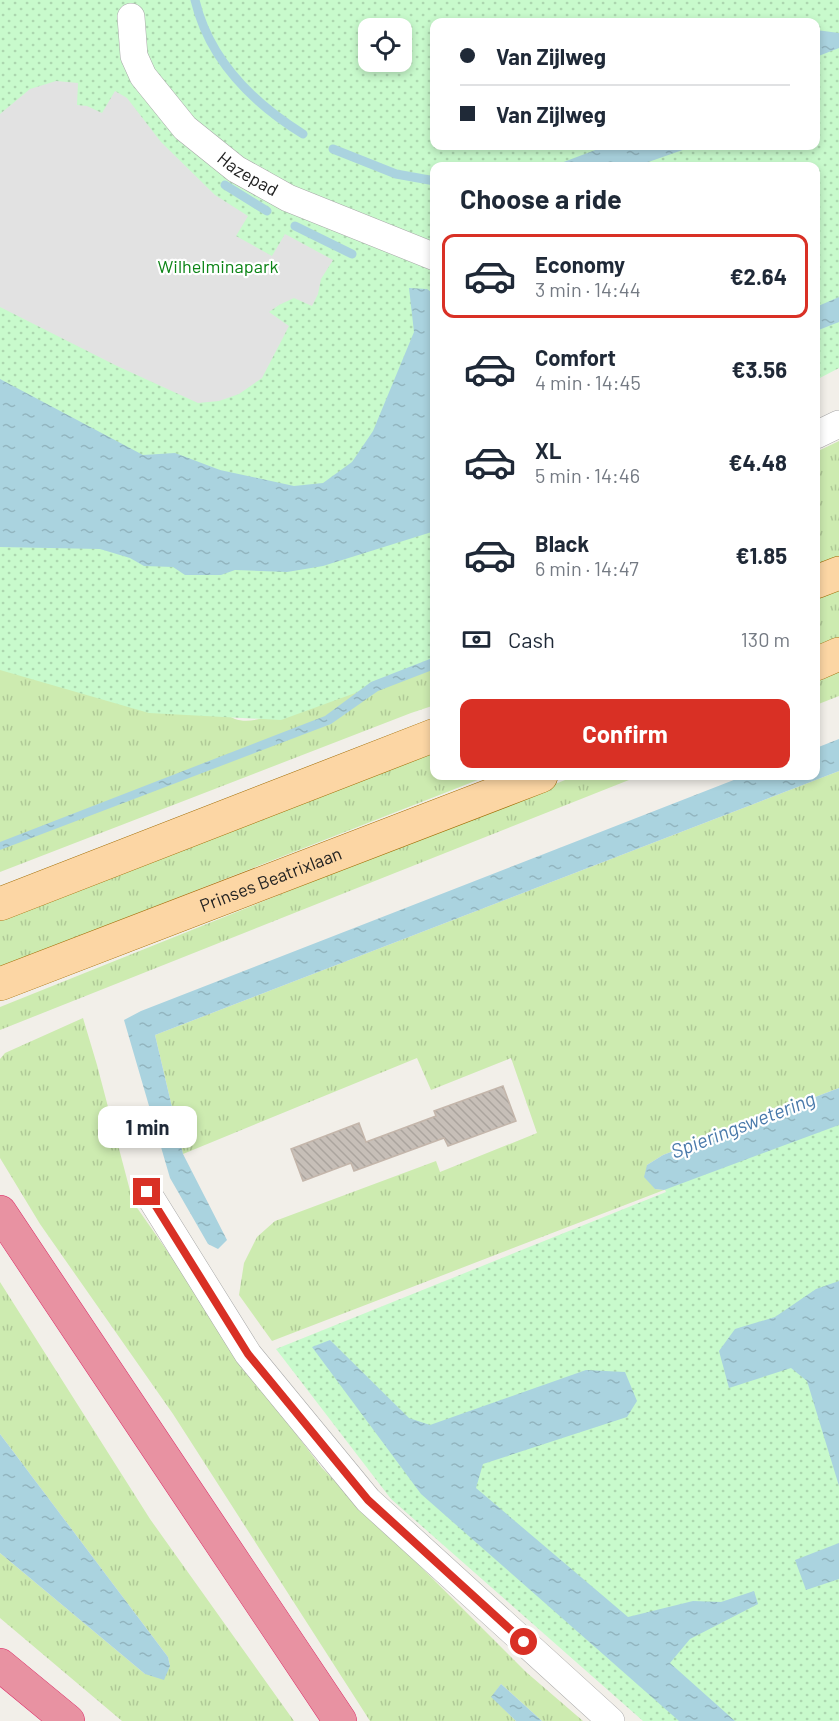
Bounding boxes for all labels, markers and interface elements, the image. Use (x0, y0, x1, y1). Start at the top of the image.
map controls (358, 18, 412, 72)
button: locate (358, 18, 412, 72)
text: Van Zijlweg (496, 43, 606, 69)
text: Van Zijlweg (496, 101, 606, 127)
street label: Hazepad (213, 146, 282, 200)
text: Choose a ride (460, 182, 622, 214)
icon: car (463, 249, 517, 303)
text: Economy (535, 251, 625, 277)
park label: Wilhelminapark (158, 255, 278, 277)
text: €2.64 (730, 263, 787, 289)
text: 3 min · 14:44 (535, 277, 641, 301)
icon: car (463, 342, 517, 396)
text: Comfort (535, 344, 616, 370)
text: €3.56 (732, 356, 787, 382)
text: 4 min · 14:45 (535, 370, 641, 394)
icon: car (463, 435, 517, 489)
text: XL (535, 437, 561, 463)
text: €4.48 (729, 449, 787, 475)
text: 5 min · 14:46 (535, 463, 640, 487)
icon: car (463, 528, 517, 582)
text: Black (535, 530, 589, 556)
text: €1.85 (736, 542, 787, 568)
text: 6 min · 14:47 (535, 556, 639, 580)
icon: cash (460, 623, 493, 656)
text: Cash (508, 626, 555, 652)
text: 130 m (741, 627, 790, 651)
button: Confirm (460, 699, 790, 768)
street label: Prinses Beatrixlaan (196, 842, 344, 916)
water label: Spieringswetering (667, 1086, 818, 1163)
callout: 1 min (98, 1105, 196, 1147)
text: 1 min (126, 1115, 169, 1139)
route end (133, 1178, 160, 1205)
route start (510, 1628, 537, 1655)

